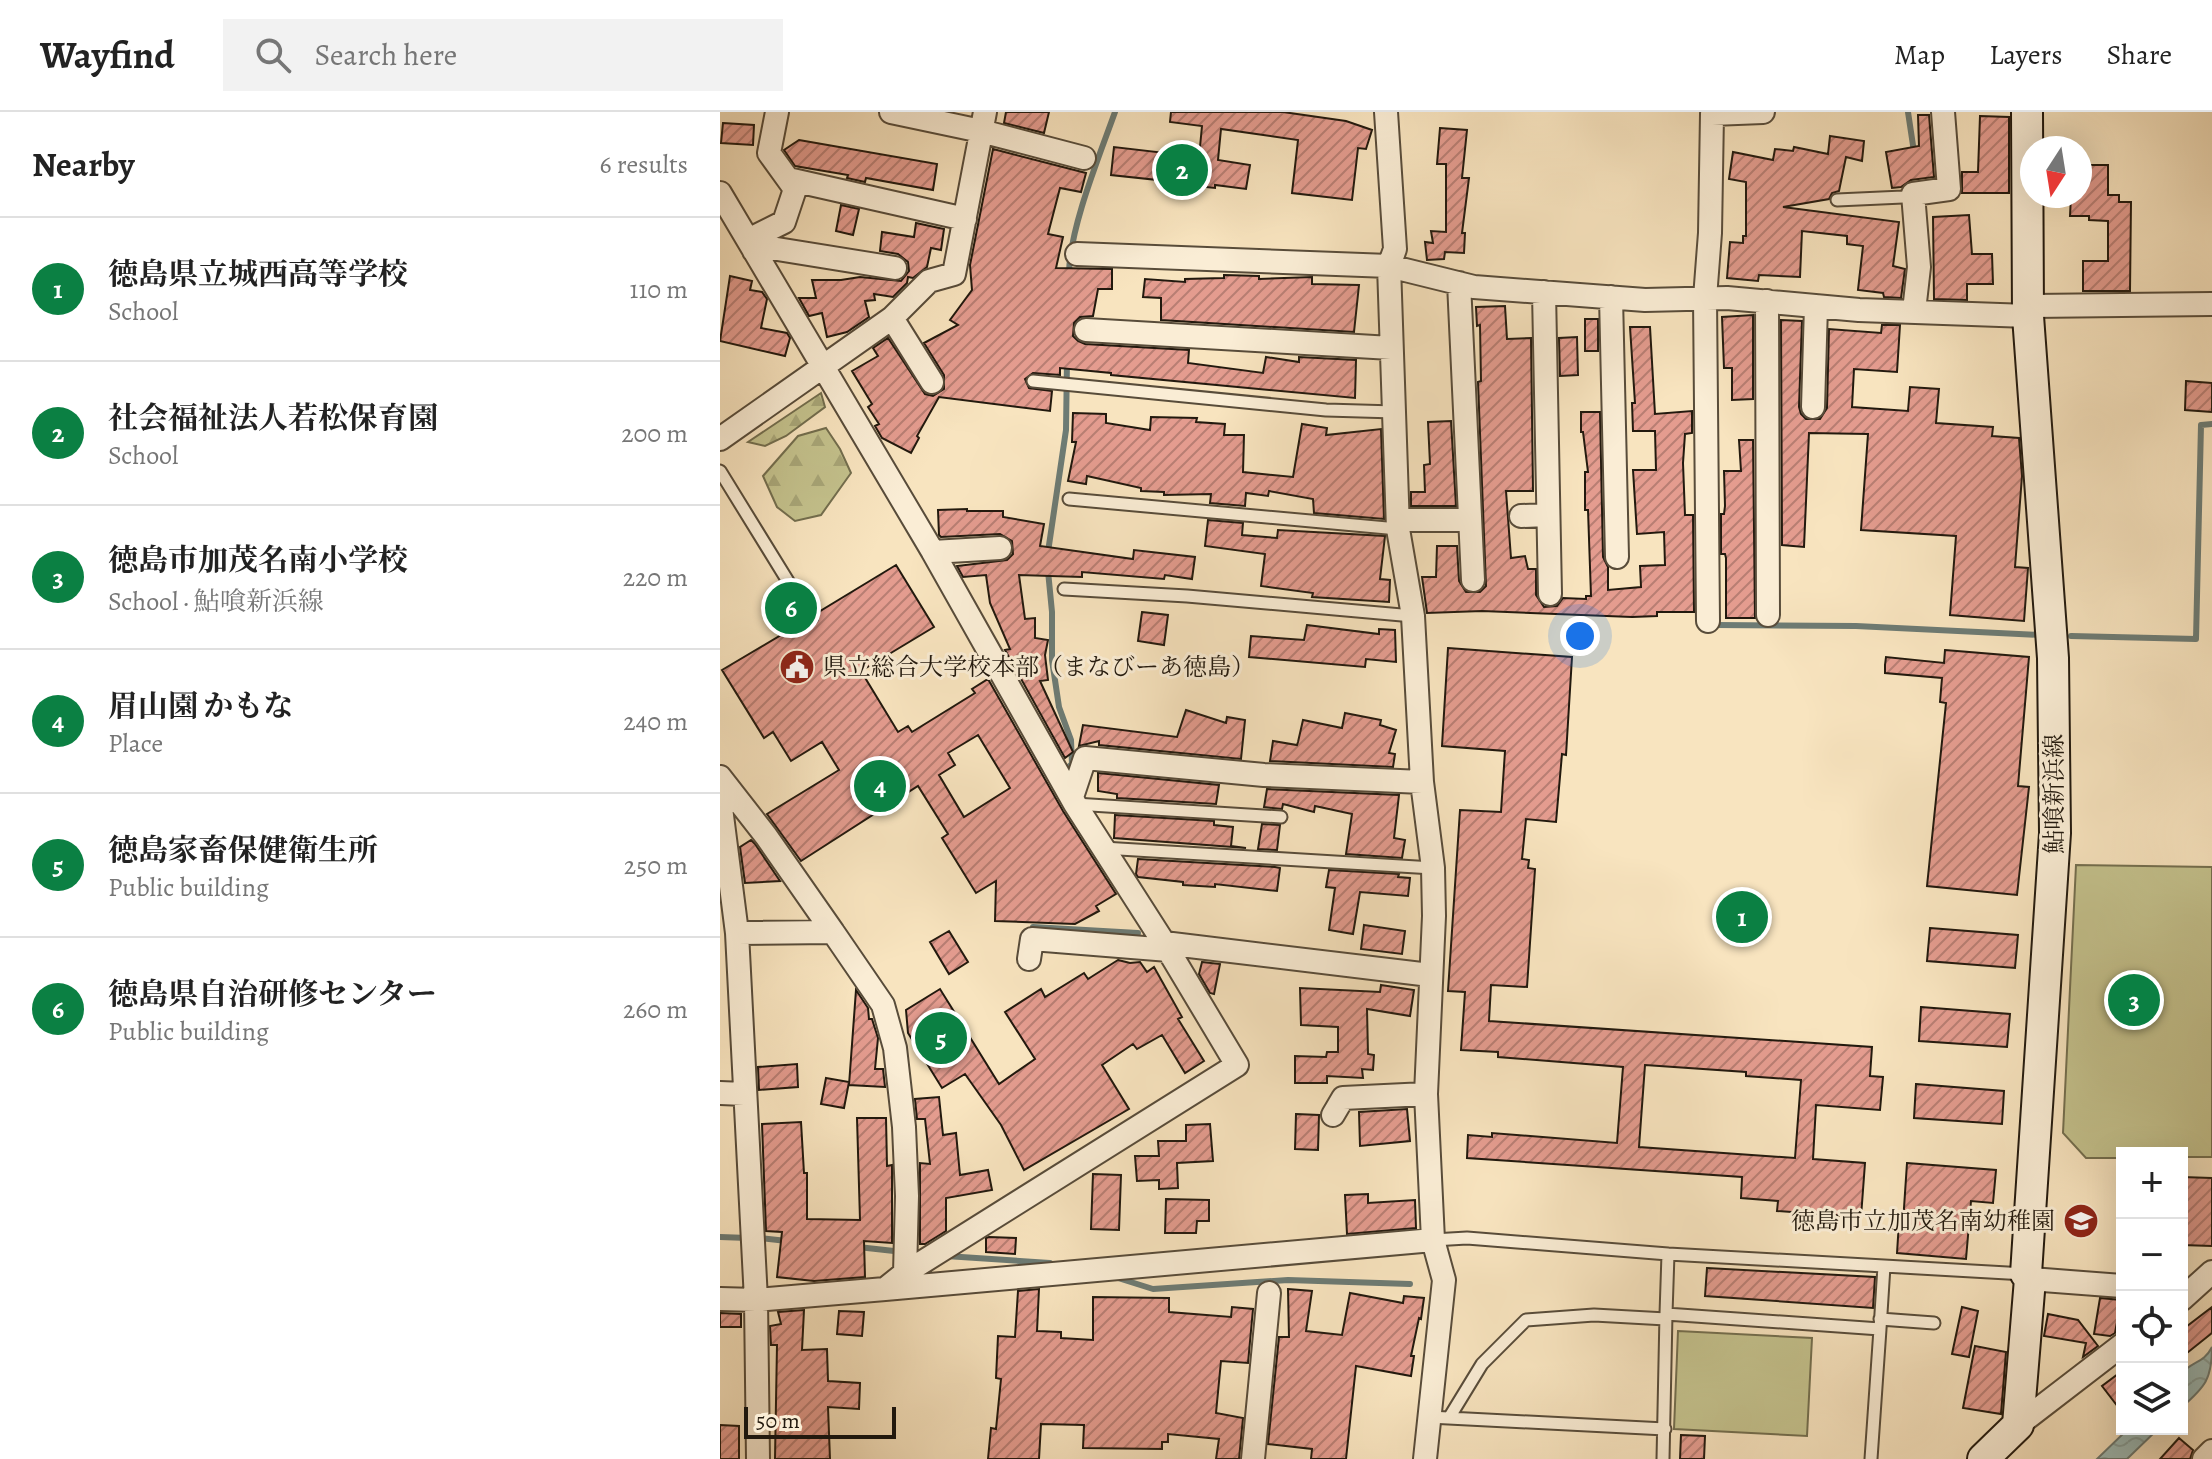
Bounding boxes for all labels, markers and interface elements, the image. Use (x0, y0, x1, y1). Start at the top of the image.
search box (223, 19, 783, 91)
text: Wayfind (40, 29, 175, 81)
icon: search (251, 33, 295, 77)
text: Search here (315, 35, 457, 75)
text: Map (1894, 36, 1945, 74)
text: Layers (1989, 36, 2062, 74)
text: Share (2106, 36, 2172, 74)
north arrow (2020, 136, 2092, 208)
pin: 2 (1156, 140, 1208, 200)
text: Nearby (32, 141, 135, 188)
text: 6 results (600, 147, 688, 182)
text: 徳島県立城西高等学校 (108, 254, 408, 294)
text: 1 (53, 272, 63, 307)
text: 110 m (630, 272, 688, 307)
text: School (108, 294, 178, 329)
text: 社会福祉法人若松保育園 (108, 398, 438, 438)
text: 2 (52, 416, 64, 451)
text: 200 m (621, 416, 688, 451)
text: School (108, 438, 178, 473)
text: 徳島市加茂名南小学校 (108, 540, 408, 580)
text: 3 (52, 560, 64, 595)
text: 220 m (623, 560, 688, 595)
pin: 6 (765, 578, 817, 638)
text: School · 鮎喰新浜線 (108, 584, 324, 619)
your location (1560, 616, 1600, 656)
public building icon: 県立総合大学校本部（まなびーあ徳島） (778, 648, 816, 686)
place label: 県立総合大学校本部（まなびーあ徳島） (823, 651, 1255, 683)
text: 眉山園 かもな (108, 686, 293, 726)
text: 4 (52, 704, 64, 739)
text: 240 m (623, 704, 688, 739)
text: Place (108, 726, 163, 761)
street label: 鮎喰新浜線 (2038, 734, 2070, 854)
pin: 4 (854, 756, 906, 816)
text: 徳島家畜保健衛生所 (108, 830, 378, 870)
text: 5 (52, 848, 64, 883)
text: 250 m (624, 848, 688, 883)
text: Public building (108, 870, 269, 905)
pin: 1 (1716, 887, 1768, 947)
pin: 3 (2108, 970, 2160, 1030)
text: 徳島県自治研修センター (108, 974, 437, 1014)
text: 6 (52, 992, 64, 1027)
text: 260 m (623, 992, 688, 1027)
pin: 5 (915, 1008, 967, 1068)
text: Public building (108, 1014, 269, 1049)
map controls (2116, 1147, 2188, 1435)
button: + (2116, 1147, 2188, 1219)
school or university icon: 徳島市立加茂名南幼稚園 (2062, 1202, 2100, 1240)
place label: 徳島市立加茂名南幼稚園 (1791, 1205, 2055, 1237)
button: − (2116, 1219, 2188, 1291)
button: locate (2116, 1291, 2188, 1363)
button: layers (2116, 1363, 2188, 1435)
scale bar (744, 1403, 896, 1439)
text: 50 m (756, 1406, 800, 1436)

